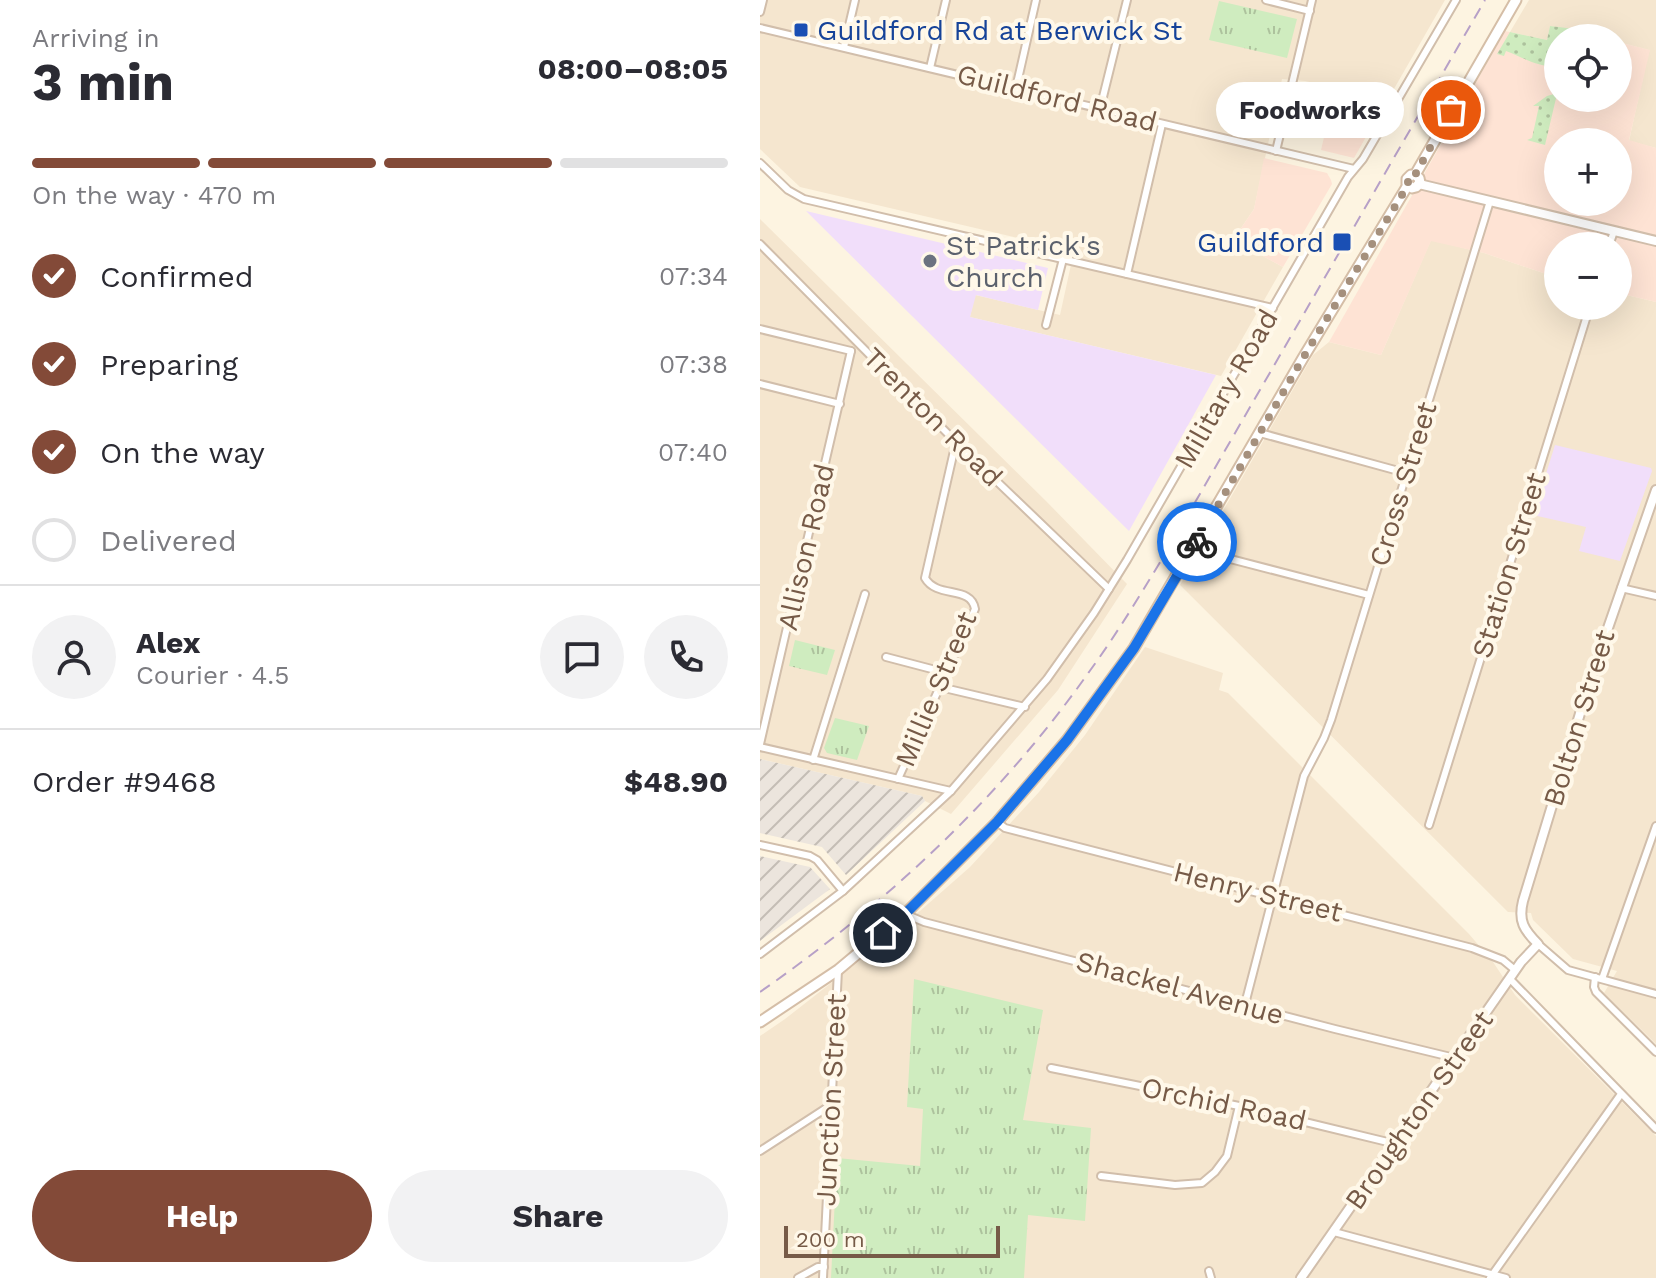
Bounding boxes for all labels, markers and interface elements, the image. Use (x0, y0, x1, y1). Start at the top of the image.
place label: Guildford Rd at Berwick St (817, 14, 1183, 47)
marker: Guildford Rd at Berwick St (792, 21, 810, 39)
text: Arriving in (32, 23, 160, 53)
map controls (1544, 24, 1632, 320)
button: locate (1544, 24, 1632, 112)
text: 08:00–08:05 (538, 51, 728, 86)
text: 3 min (32, 52, 174, 113)
street label: Guildford Road (954, 57, 1160, 139)
pin (1417, 76, 1485, 144)
callout: Foodworks (1215, 82, 1403, 138)
icon: bag (1429, 88, 1473, 132)
text: Foodworks (1239, 95, 1381, 125)
button: + (1544, 128, 1632, 216)
text: On the way · 470 m (32, 180, 276, 210)
place label: Guildford (1197, 226, 1324, 259)
place label: St Patrick's Church (946, 229, 1101, 294)
marker: Guildford (1331, 231, 1353, 253)
button: − (1544, 232, 1632, 320)
marker: St Patrick's Church (921, 252, 939, 270)
icon: check (32, 254, 76, 298)
text: Confirmed (100, 259, 254, 294)
text: 07:34 (659, 261, 728, 291)
street label: Military Road (1167, 304, 1285, 474)
street label: Trenton Road (857, 341, 1009, 493)
icon: check (32, 342, 76, 386)
text: Preparing (100, 347, 238, 382)
text: 07:38 (659, 349, 728, 379)
street label: Cross Street (1362, 397, 1444, 570)
icon: check (32, 430, 76, 474)
text: On the way (100, 435, 265, 470)
text: 07:40 (658, 437, 728, 467)
street label: Allison Road (771, 461, 841, 633)
street label: Station Street (1465, 468, 1553, 662)
courier (1157, 502, 1237, 582)
icon: bike (1175, 520, 1219, 564)
text: Delivered (100, 523, 237, 558)
street label: Millie Street (888, 606, 984, 772)
button: person (32, 615, 116, 699)
button: chat (540, 615, 624, 699)
button: phone (644, 615, 728, 699)
text: Alex (136, 625, 200, 660)
street label: Bolton Street (1536, 626, 1622, 810)
text: Courier · 4.5 (136, 660, 289, 690)
text: Order #9468 (32, 764, 217, 799)
text: $48.90 (624, 764, 728, 799)
street label: Henry Street (1170, 855, 1346, 929)
pin (849, 899, 917, 967)
icon: home (861, 911, 905, 955)
street label: Shackel Avenue (1073, 944, 1287, 1032)
street label: Junction Street (809, 993, 853, 1207)
street label: Broughton Street (1338, 1004, 1500, 1216)
street label: Orchid Road (1139, 1070, 1309, 1138)
button: Help (32, 1170, 372, 1262)
button: Share (388, 1170, 728, 1262)
scale bar (784, 1222, 1000, 1258)
text: 200 m (796, 1227, 865, 1252)

